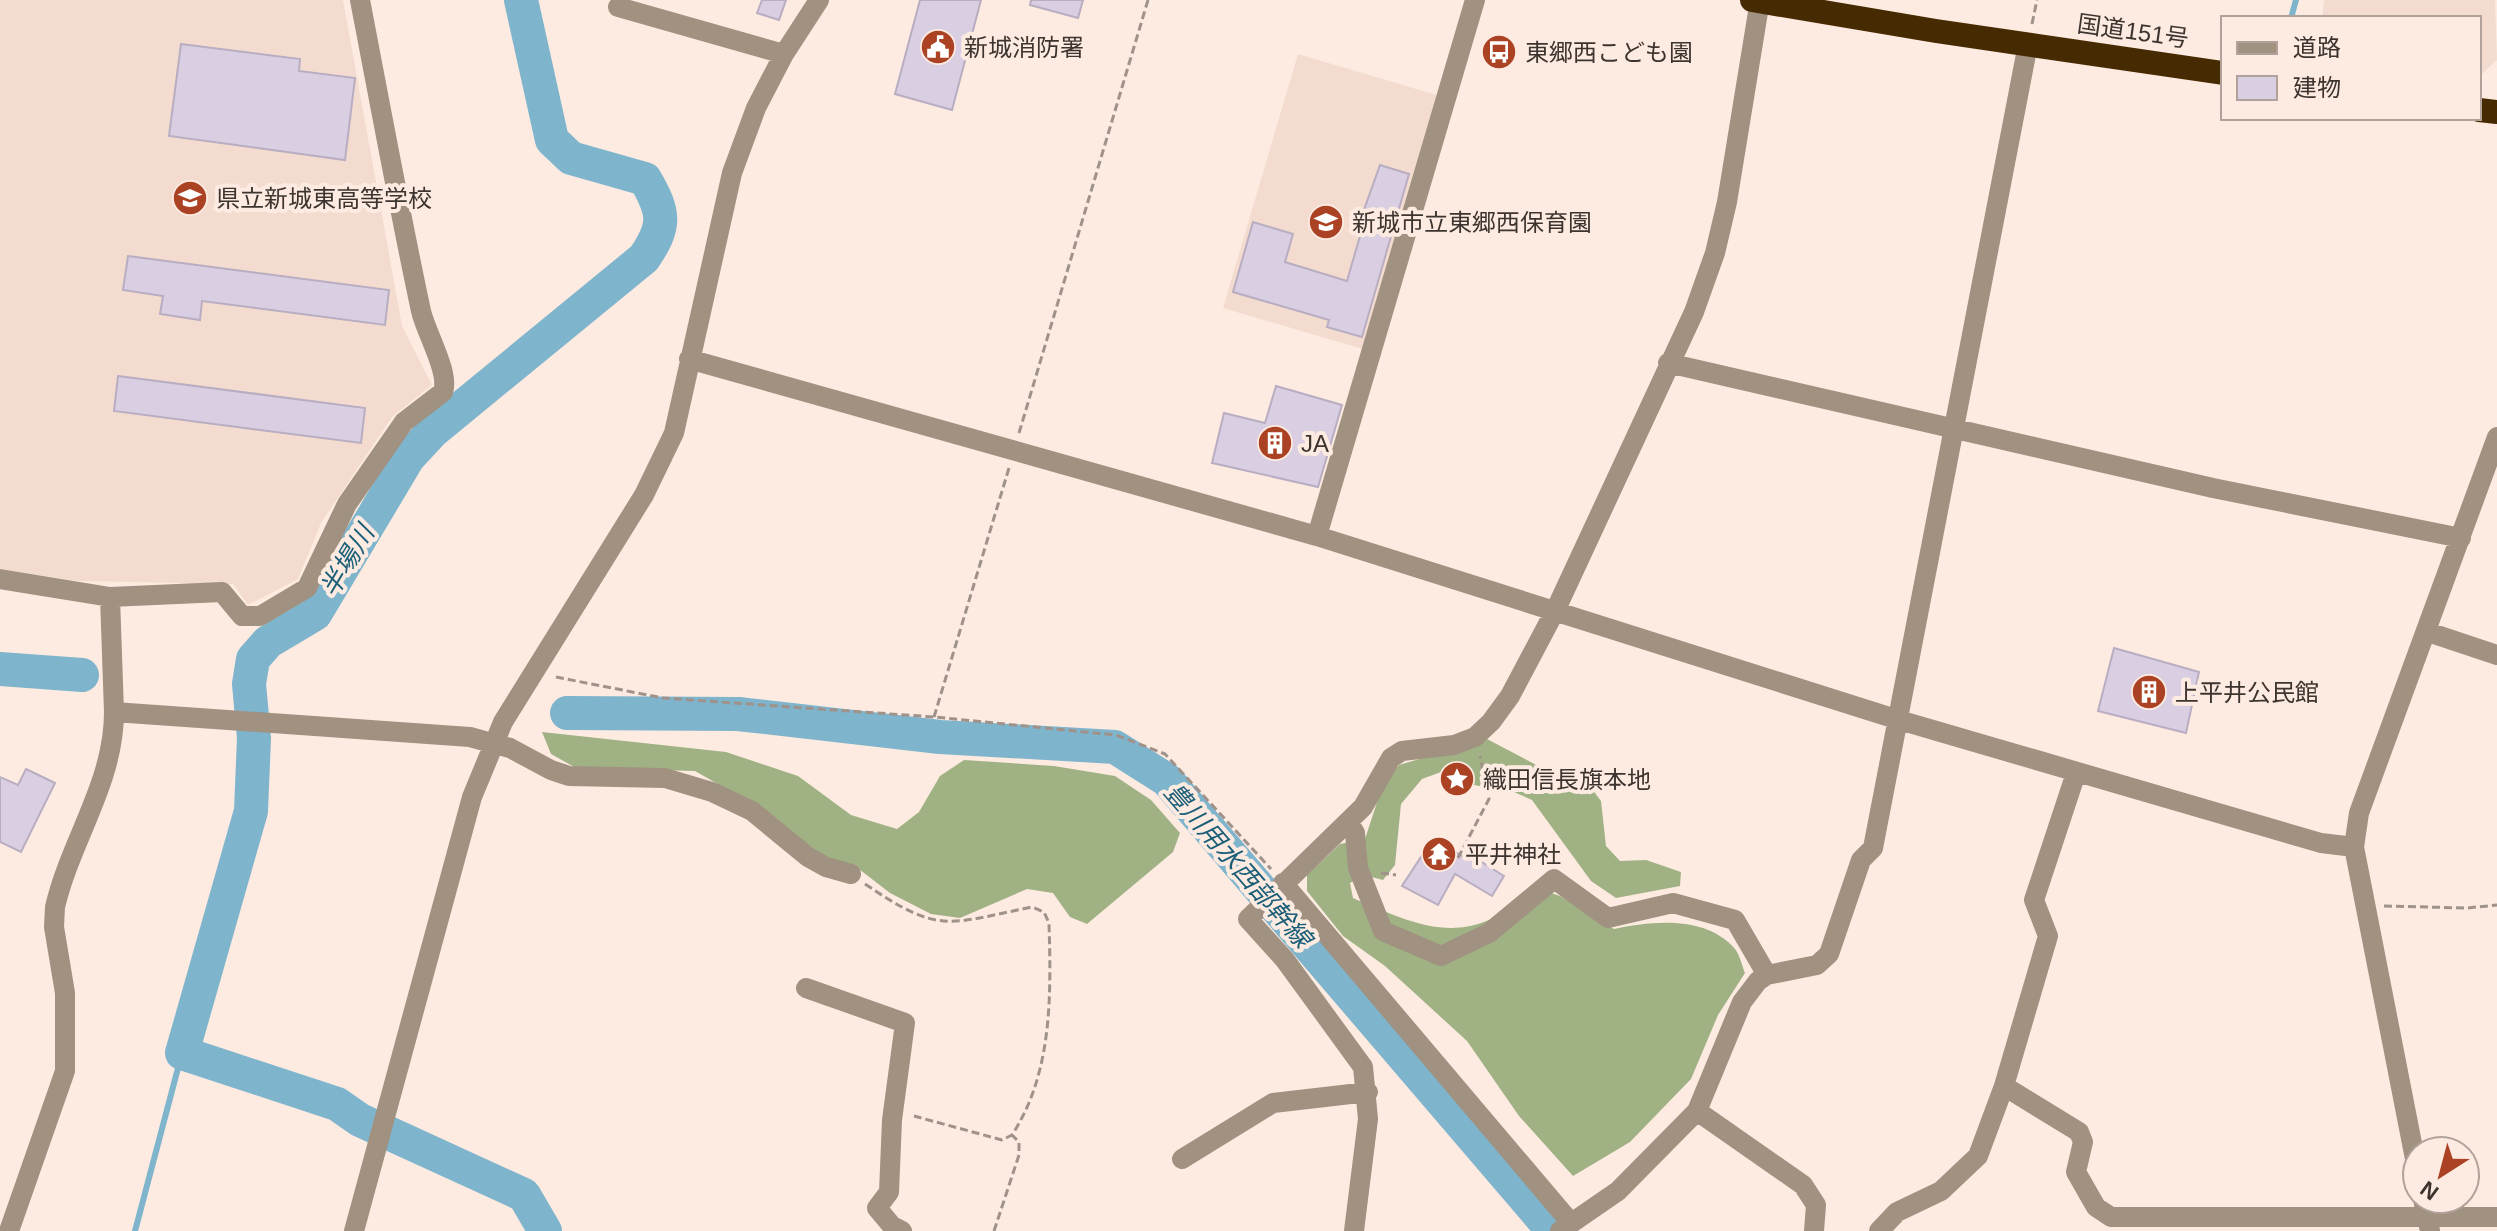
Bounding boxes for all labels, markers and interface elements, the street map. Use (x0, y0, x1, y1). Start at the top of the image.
street label: 国道151号 (2076, 10, 2190, 52)
legend (2221, 16, 2481, 120)
public building icon: 新城消防署 (919, 28, 957, 66)
bus stop icon: 東郷西こども園 (1480, 33, 1518, 71)
place label: 新城消防署 (964, 34, 1084, 61)
text: 道路 (2293, 34, 2341, 61)
place label: 東郷西こども園 (1525, 39, 1693, 66)
text: 建物 (2293, 74, 2341, 101)
school or university icon: 県立新城東高等学校 (171, 179, 209, 217)
place label: 県立新城東高等学校 (216, 185, 432, 212)
school or university icon: 新城市立東郷西保育園 (1307, 203, 1345, 241)
place label: 新城市立東郷西保育園 (1352, 209, 1592, 236)
building icon: JA (1256, 424, 1294, 462)
place label: JA (1301, 430, 1329, 457)
water label: 半場川 (314, 517, 381, 602)
building icon: 上平井公民館 (2130, 673, 2168, 711)
place label: 上平井公民館 (2175, 679, 2319, 706)
place icon: 織田信長旗本地 (1438, 760, 1476, 798)
place label: 織田信長旗本地 (1483, 766, 1651, 793)
water label: 豊川用水西部幹線 (1158, 777, 1320, 956)
temple icon: 平井神社 (1420, 835, 1458, 873)
place label: 平井神社 (1465, 841, 1561, 868)
north arrow (2401, 1135, 2481, 1215)
text: N (2416, 1176, 2443, 1206)

